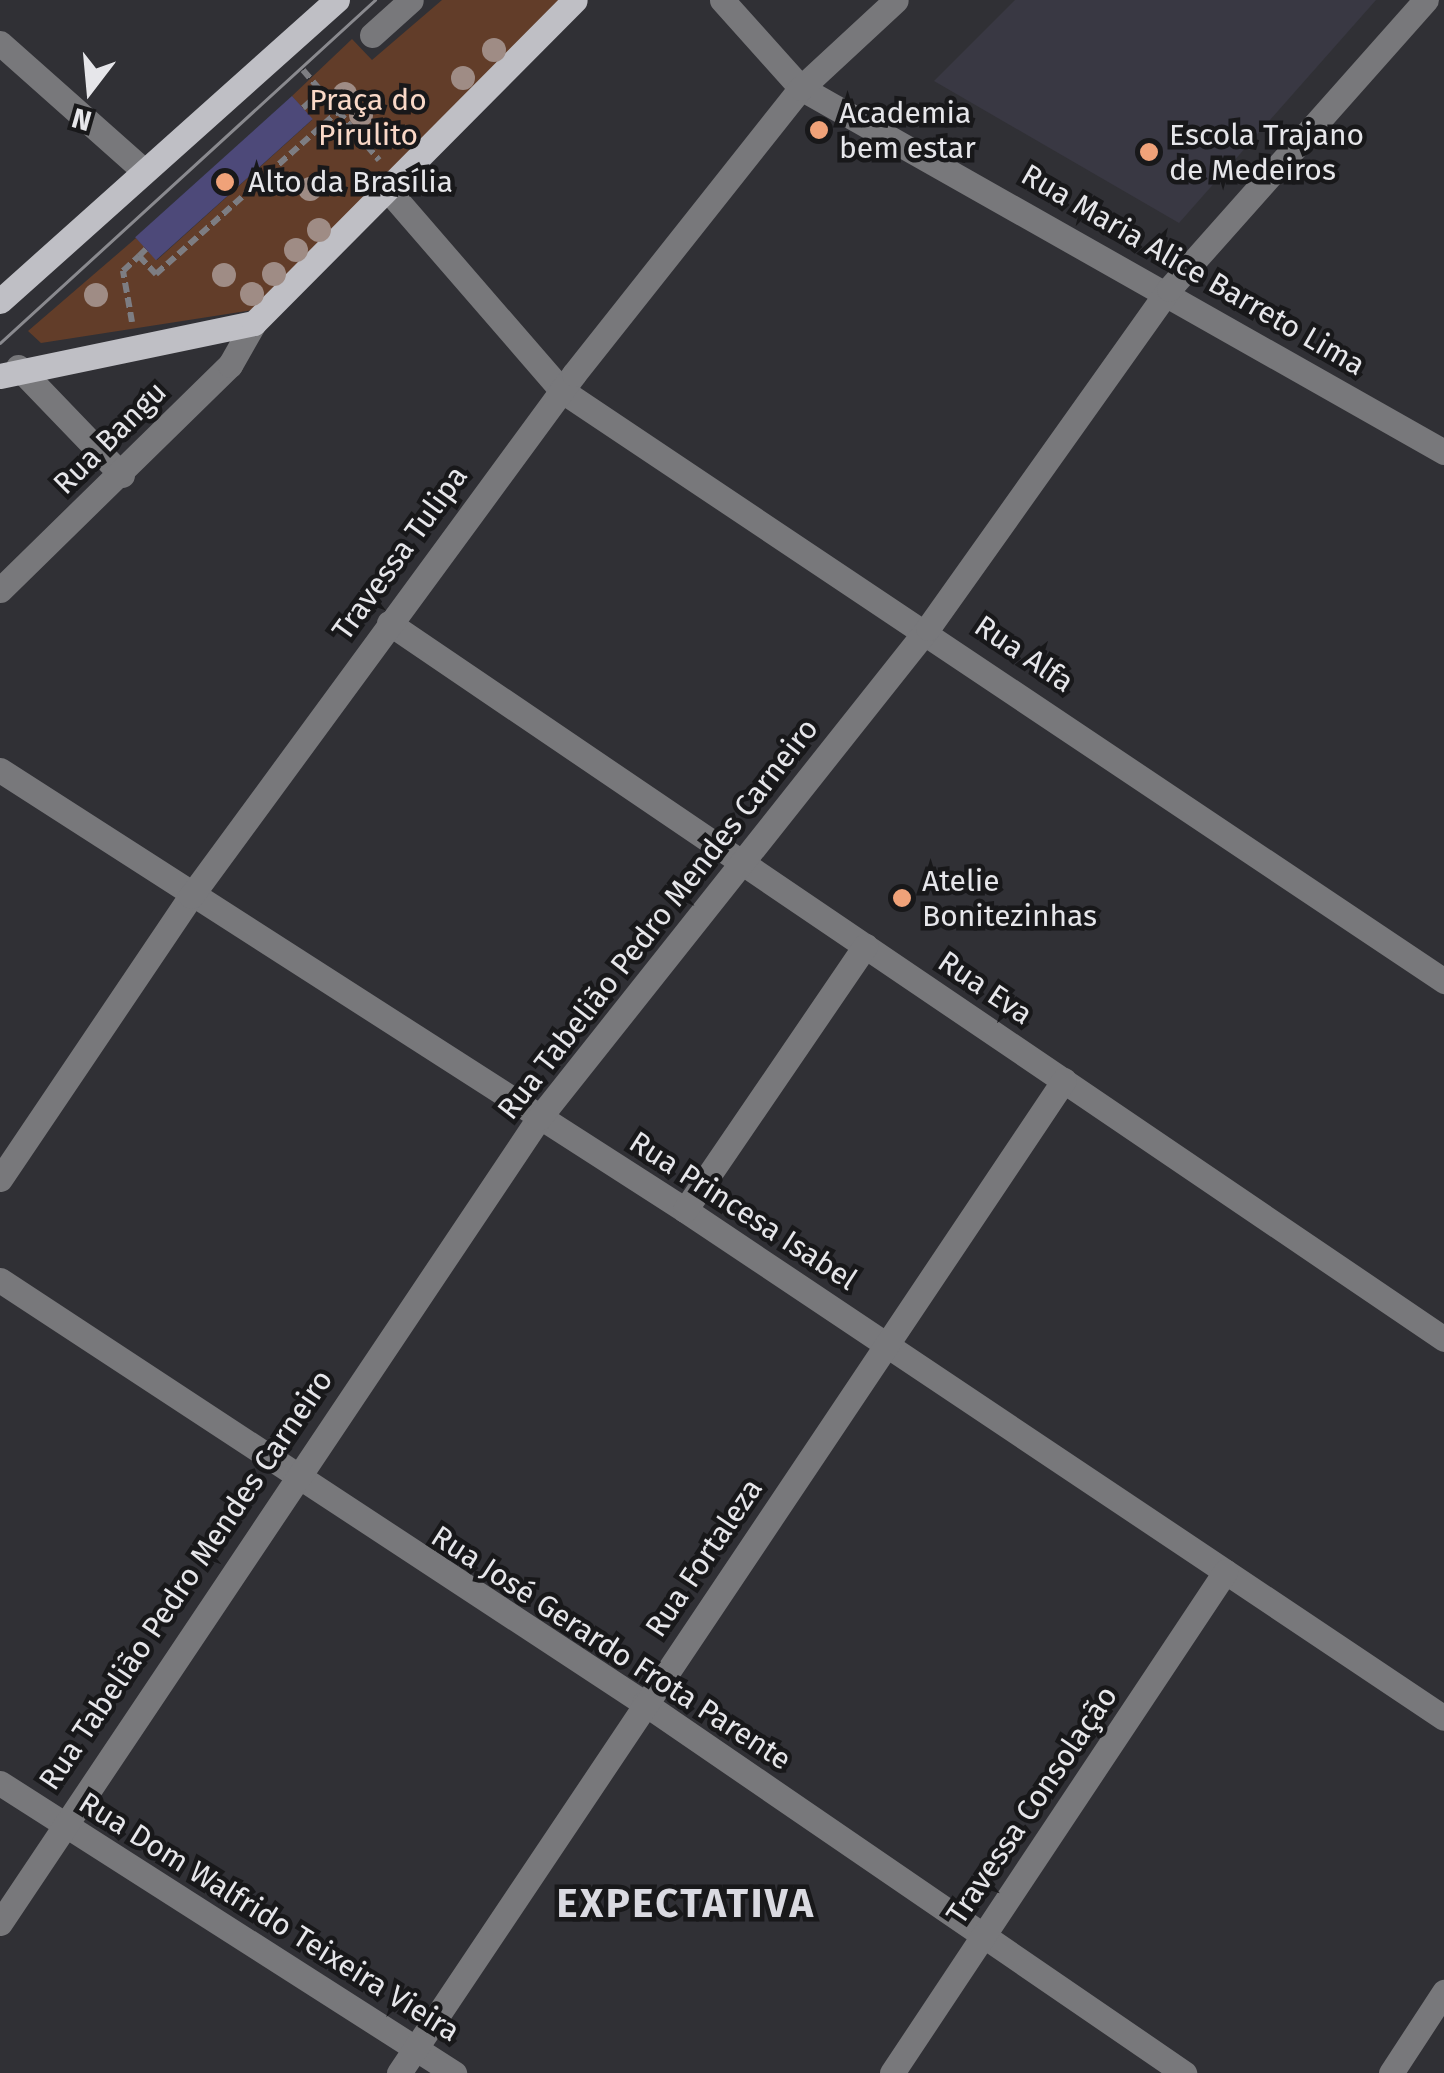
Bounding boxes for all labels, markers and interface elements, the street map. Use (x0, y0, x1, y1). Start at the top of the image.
north arrow (40, 40, 140, 140)
park label: Praça do Pirulito (309, 82, 427, 152)
place label: Academia bem estar (839, 95, 976, 166)
text: N (68, 101, 95, 138)
place label: Escola Trajano de Medeiros (1169, 117, 1364, 188)
marker: Academia bem estar (808, 119, 830, 141)
marker: Escola Trajano de Medeiros (1138, 141, 1160, 163)
street label: Rua Maria Alice Barreto Lima (1015, 157, 1371, 383)
place label: Alto da Brasília (248, 164, 453, 200)
marker: Alto da Brasília (212, 169, 238, 195)
street label: Rua Bangu (46, 374, 174, 502)
street label: Travessa Tulipa (325, 459, 475, 647)
street label: Rua Alfa (968, 608, 1080, 700)
street label: Rua Tabelião Pedro Mendes Carneiro (490, 711, 826, 1127)
place label: Atelie Bonitezinhas (922, 863, 1097, 934)
marker: Atelie Bonitezinhas (891, 887, 913, 909)
street label: Rua Eva (931, 943, 1039, 1033)
street label: Rua Princesa Isabel (622, 1124, 864, 1298)
street label: Rua Tabelião Pedro Mendes Carneiro (32, 1363, 340, 1797)
street label: Rua Fortaleza (638, 1472, 770, 1644)
street label: Rua José Gerardo Frota Parente (425, 1518, 797, 1778)
street label: Travessa Consolação (939, 1679, 1125, 1931)
street label: Rua Dom Walfrido Teixeira Vieira (72, 1785, 466, 2049)
district label: EXPECTATIVA (556, 1880, 816, 1928)

